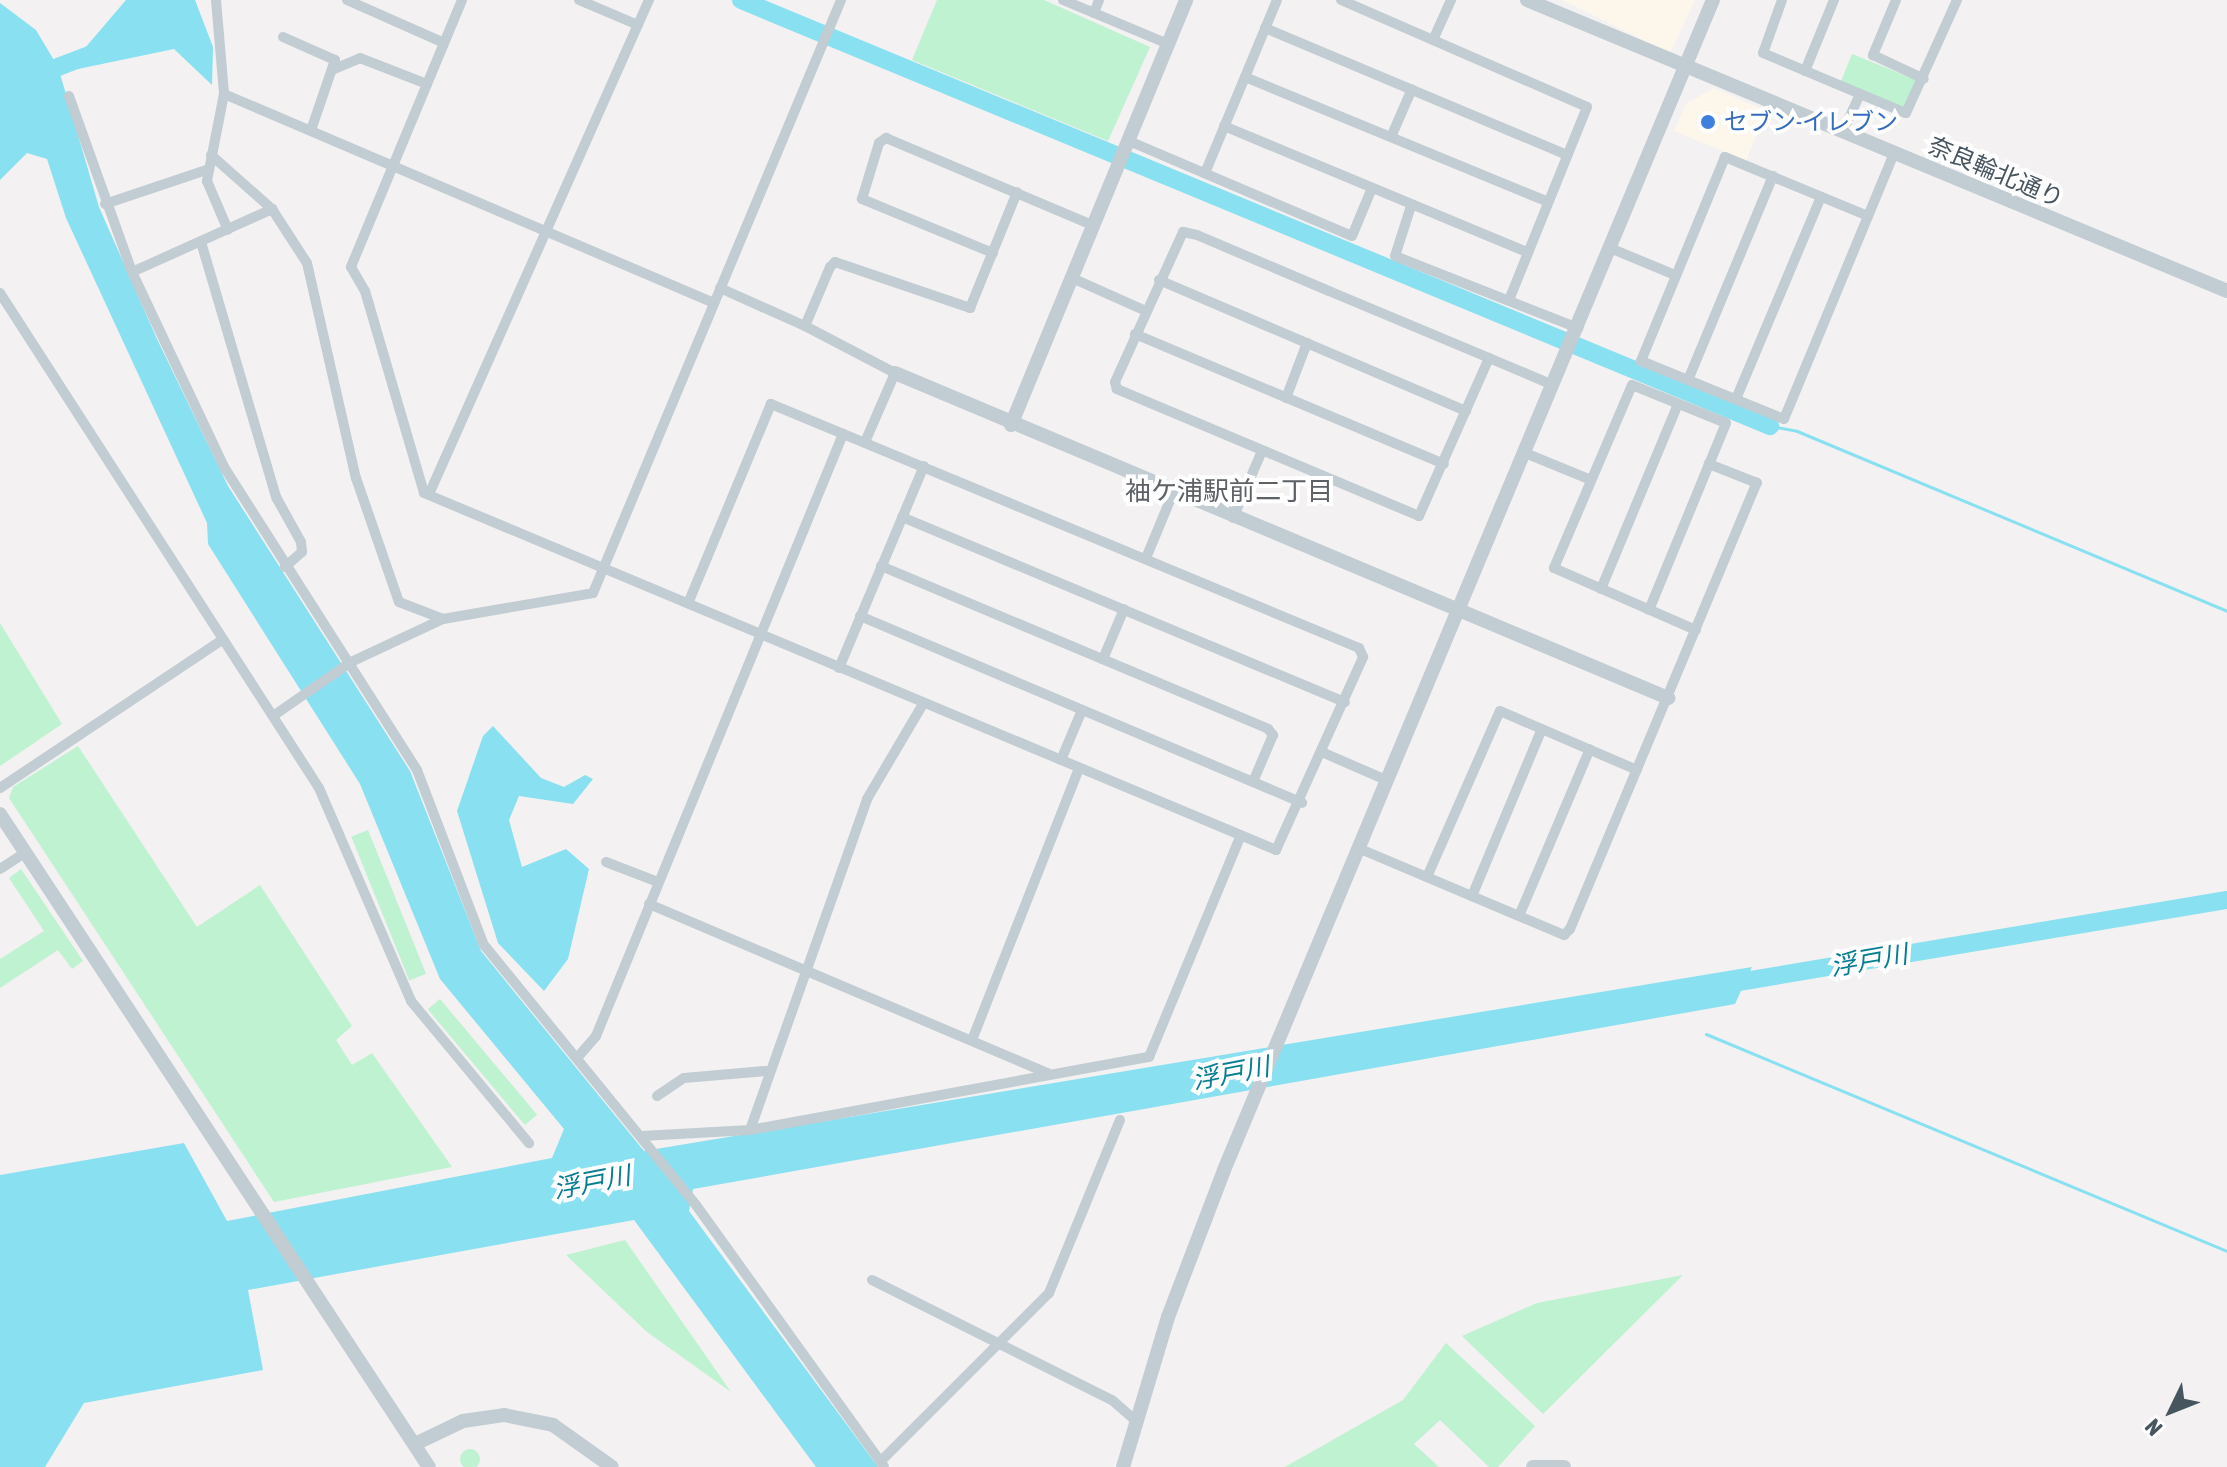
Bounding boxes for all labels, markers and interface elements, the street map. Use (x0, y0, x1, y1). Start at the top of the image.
place label: セブン-イレブン (1724, 108, 1898, 136)
marker: セブン-イレブン (1699, 113, 1717, 131)
street label: 奈良輪北通り (1924, 131, 2068, 213)
district label: 袖ケ浦駅前二丁目 (1125, 476, 1333, 508)
water label: 浮戸川 (1828, 939, 1910, 983)
water label: 浮戸川 (1190, 1051, 1272, 1097)
water label: 浮戸川 (551, 1160, 633, 1206)
north arrow (2131, 1371, 2211, 1451)
text: N (2140, 1414, 2167, 1441)

